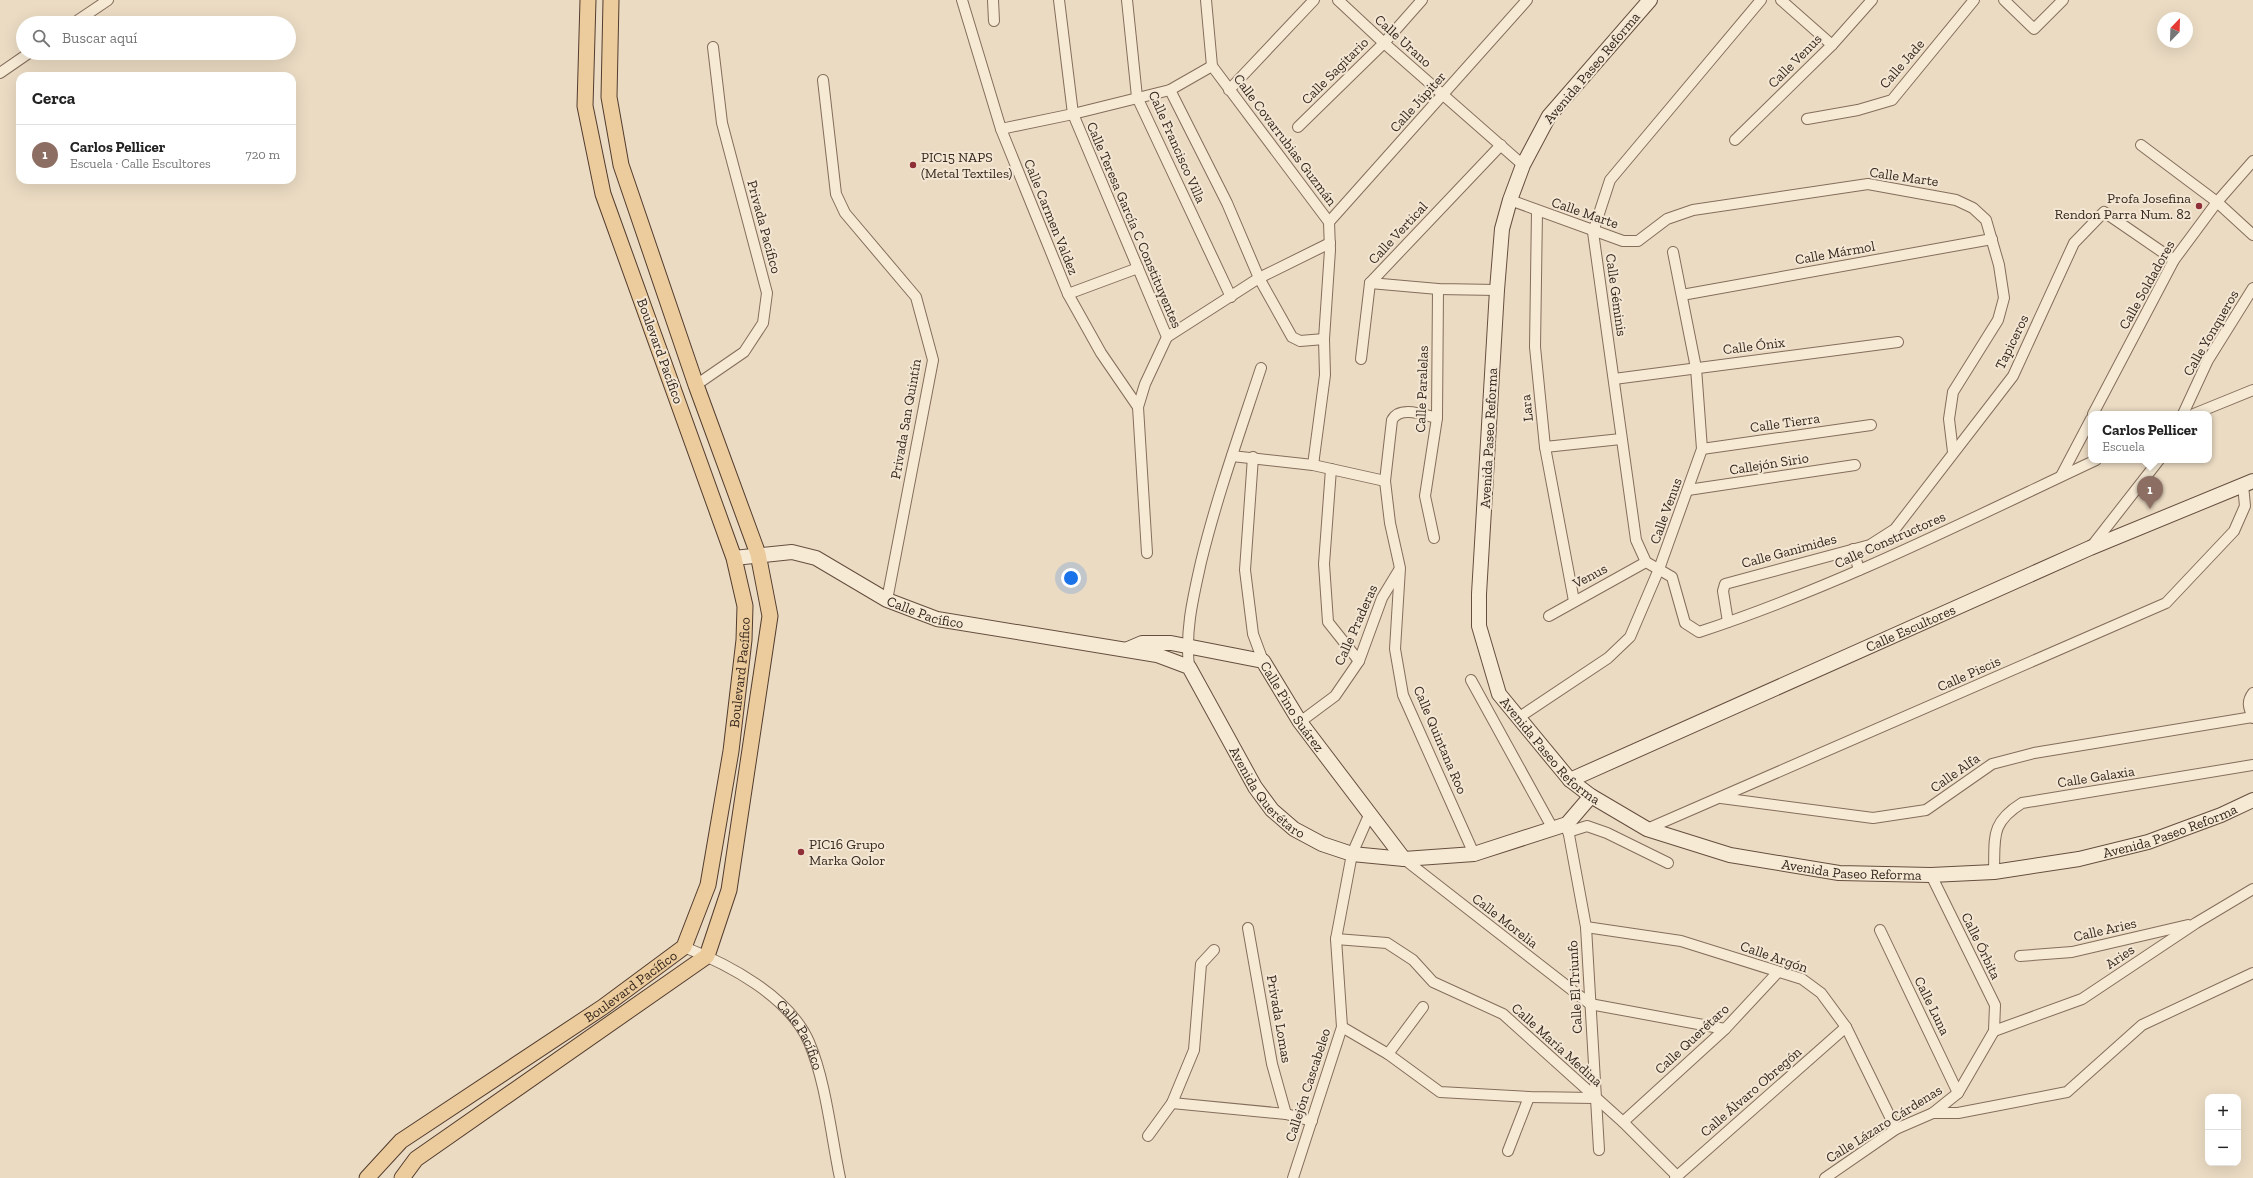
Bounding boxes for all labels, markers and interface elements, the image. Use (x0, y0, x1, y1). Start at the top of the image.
street label: Avenida Paseo Reforma (1540, 9, 1644, 127)
street label: Calle Urano (1371, 11, 1435, 71)
north arrow (2157, 12, 2193, 48)
search box (16, 16, 296, 60)
icon: search (30, 27, 52, 49)
text: Buscar aquí (62, 29, 138, 47)
street label: Calle Venus (1764, 30, 1826, 92)
street label: Calle Sagitario (1298, 34, 1372, 108)
street label: Calle Jade (1876, 36, 1928, 92)
street label: Calle Júpiter (1386, 68, 1450, 136)
street label: Calle Covarrubias Guzmán (1230, 71, 1340, 209)
text: Cerca (32, 88, 75, 108)
street label: Calle Francisco Villa (1145, 88, 1210, 206)
street label: Calle Teresa García C Constituyentes (1083, 119, 1185, 331)
text: Carlos Pellicer (70, 138, 165, 156)
text: 1 (42, 147, 48, 162)
text: 720 m (246, 147, 280, 162)
place label: PIC15 NAPS (Metal Textiles) (921, 149, 1012, 182)
text: Escuela · Calle Escultores (70, 156, 211, 171)
street label: Calle Carmen Valdez (1020, 157, 1082, 278)
marker: PIC15 NAPS (Metal Textiles) (908, 160, 918, 170)
street label: Calle Marte (1868, 164, 1940, 190)
street label: Privada Pacífico (743, 178, 785, 276)
place label: Profa Josefina Rendon Parra Num. 82 (2055, 190, 2191, 223)
street label: Calle Marte (1549, 194, 1621, 233)
street label: Calle Vertical (1365, 198, 1431, 268)
marker: Profa Josefina Rendon Parra Num. 82 (2194, 201, 2204, 211)
street label: Calle Soldadores (2115, 237, 2179, 333)
street label: Calle Mármol (1794, 238, 1877, 268)
street label: Calle Géminis (1602, 253, 1630, 337)
street label: Calle Yonqueros (2180, 287, 2242, 379)
street label: Boulevard Pacífico (633, 296, 687, 406)
street label: Tapiceros (1991, 312, 2033, 372)
street label: Calle Ónix (1722, 334, 1786, 358)
street label: Calle Paralelas (1412, 345, 1432, 433)
street label: Privada San Quintín (887, 358, 925, 480)
street label: Avenida Paseo Reforma (1477, 367, 1501, 509)
street label: Lara (1517, 393, 1537, 422)
street label: Calle Tierra (1749, 410, 1821, 436)
popup (2088, 411, 2212, 463)
text: Carlos Pellicer (2102, 421, 2198, 439)
text: Escuela (2102, 439, 2145, 454)
street label: Callejón Sirio (1728, 449, 1810, 479)
street label: Calle Venus (1646, 476, 1686, 546)
pin: 1 (2137, 476, 2163, 509)
street label: Calle Constructores (1832, 508, 1948, 572)
street label: Calle Ganimides (1740, 530, 1838, 572)
street label: Venus (1569, 560, 1610, 593)
your location (1061, 568, 1081, 588)
street label: Calle Praderas (1331, 582, 1381, 668)
street label: Calle Pacífico (885, 592, 965, 632)
street label: Calle Escultores (1863, 601, 1958, 655)
street label: Boulevard Pacífico (725, 617, 753, 729)
street label: Calle Piscis (1935, 652, 2003, 696)
street label: Calle Pino Suárez (1257, 658, 1328, 755)
street label: Calle Quintana Roo (1410, 683, 1470, 797)
street label: Avenida Paseo Reforma (1496, 693, 1603, 808)
street label: Avenida Querétaro (1226, 743, 1308, 842)
street label: Calle Alfa (1927, 750, 1983, 796)
street label: Calle Galaxia (2056, 762, 2136, 791)
street label: Avenida Paseo Reforma (2101, 800, 2240, 861)
place label: PIC16 Grupo Marka Qolor (809, 836, 885, 869)
marker: PIC16 Grupo Marka Qolor (796, 847, 806, 857)
street label: Avenida Paseo Reforma (1780, 855, 1922, 883)
street label: Calle Morelia (1469, 890, 1542, 952)
street label: Calle Órbita (1957, 910, 2005, 982)
street label: Calle Aries (2072, 914, 2138, 946)
street label: Calle Argón (1738, 937, 1810, 977)
street label: Calle El Triunfo (1564, 940, 1586, 1034)
street label: Aries (2102, 941, 2138, 973)
street label: Boulevard Pacífico (581, 947, 680, 1026)
street label: Privada Lomas (1263, 974, 1295, 1064)
street label: Calle Luna (1911, 974, 1954, 1038)
street label: Calle Pacífico (773, 996, 827, 1072)
street label: Calle María Medina (1508, 1000, 1606, 1091)
street label: Calle Querétaro (1651, 1000, 1733, 1078)
street label: Callejón Cascabeleo (1282, 1026, 1334, 1144)
street label: Calle Álvaro Obregón (1697, 1043, 1805, 1141)
street label: Calle Lázaro Cárdenas (1823, 1081, 1945, 1167)
map controls (2205, 1094, 2241, 1166)
button: + (2205, 1094, 2241, 1130)
button: − (2205, 1130, 2241, 1166)

